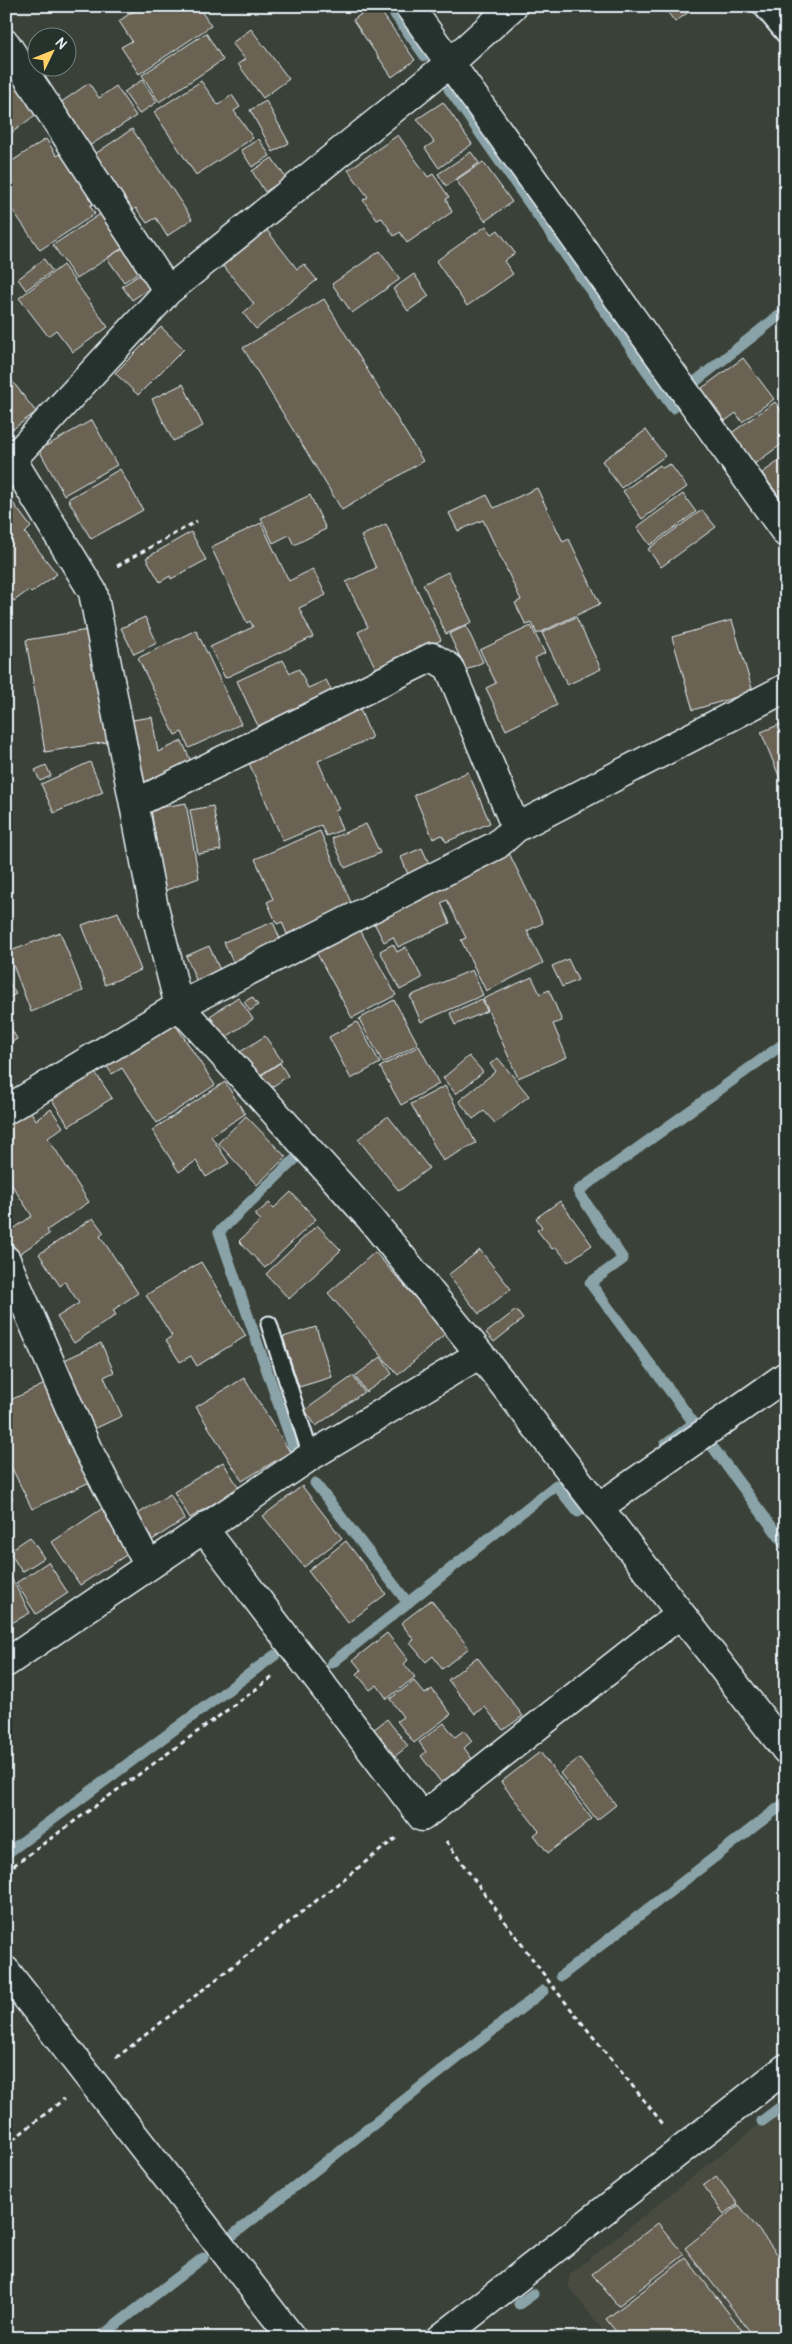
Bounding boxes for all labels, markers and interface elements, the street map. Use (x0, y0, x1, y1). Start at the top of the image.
north arrow (28, 28, 78, 78)
text: N (52, 34, 71, 53)

